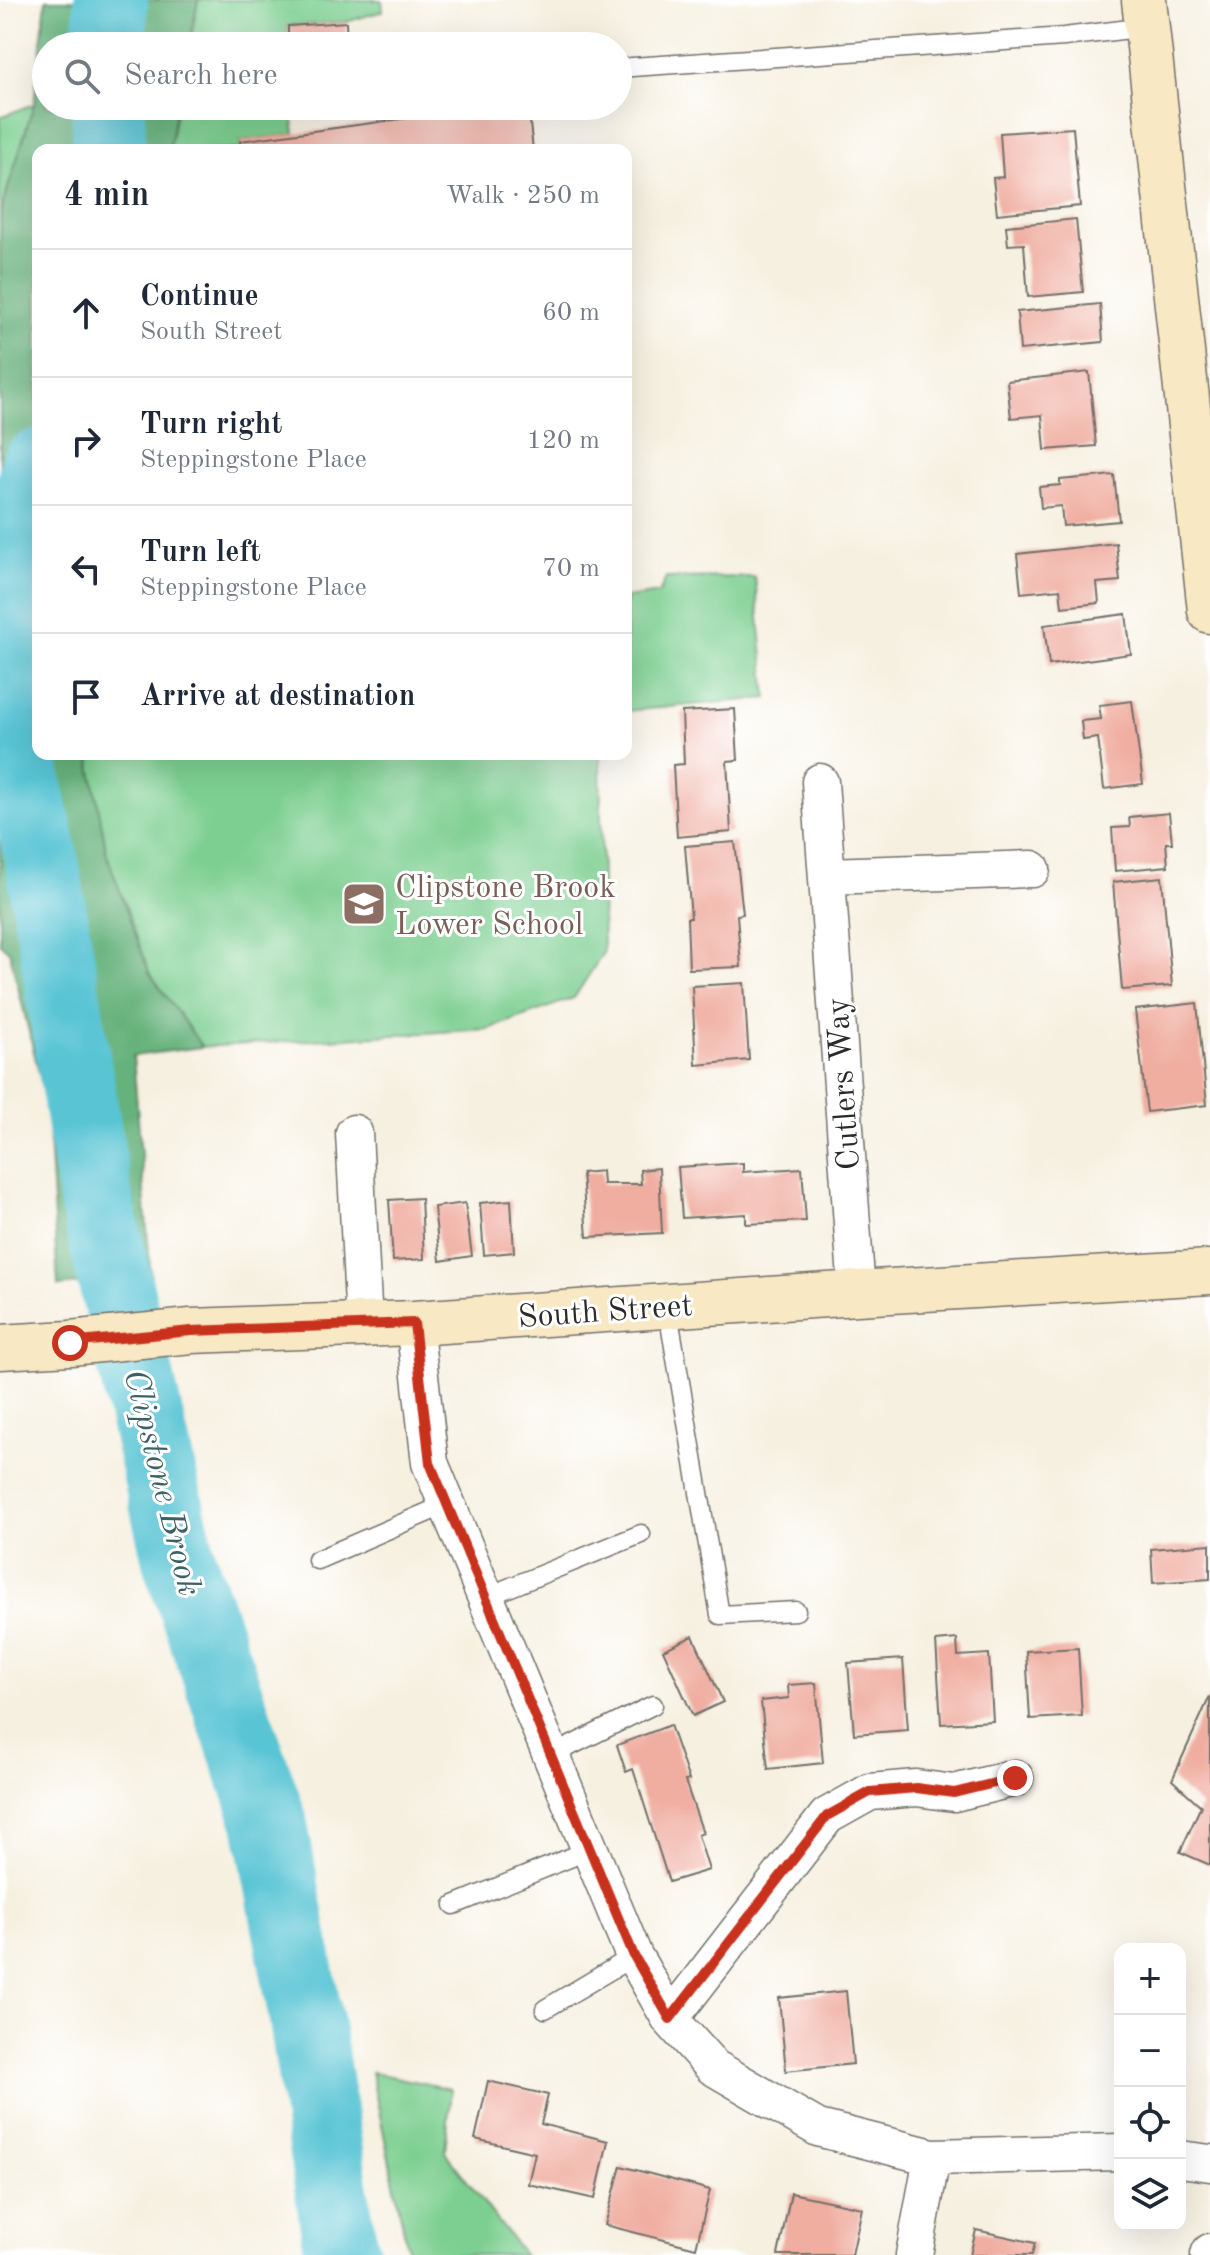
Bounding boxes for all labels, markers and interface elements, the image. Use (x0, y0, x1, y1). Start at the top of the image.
search box (32, 32, 632, 120)
icon: search (60, 54, 104, 98)
text: Search here (124, 61, 278, 91)
text: 4 min (64, 179, 149, 213)
text: Walk · 250 m (446, 183, 600, 209)
text: Continue (140, 282, 259, 312)
icon: ahead (64, 291, 108, 335)
text: 60 m (542, 300, 600, 326)
text: South Street (140, 319, 282, 345)
text: Turn right (140, 410, 282, 440)
icon: right (64, 419, 108, 463)
text: 120 m (527, 428, 600, 454)
text: Steppingstone Place (140, 447, 367, 473)
text: Turn left (140, 538, 261, 568)
icon: left (64, 547, 108, 591)
text: 70 m (542, 556, 600, 582)
text: Steppingstone Place (140, 575, 367, 601)
icon: arrive (64, 675, 108, 719)
text: Arrive at destination (140, 682, 415, 712)
place label: Clipstone Brook Lower School (395, 873, 616, 942)
school or university icon: Clipstone Brook Lower School (340, 880, 388, 928)
street label: Cutlers Way (823, 996, 867, 1171)
street label: South Street (517, 1291, 694, 1335)
route start (52, 1325, 88, 1361)
water label: Clipstone Brook (116, 1366, 206, 1600)
route end (997, 1760, 1033, 1796)
map controls (1114, 1943, 1186, 2231)
button: + (1114, 1943, 1186, 2015)
button: − (1114, 2015, 1186, 2087)
button: locate (1114, 2087, 1186, 2159)
button: layers (1114, 2159, 1186, 2231)

